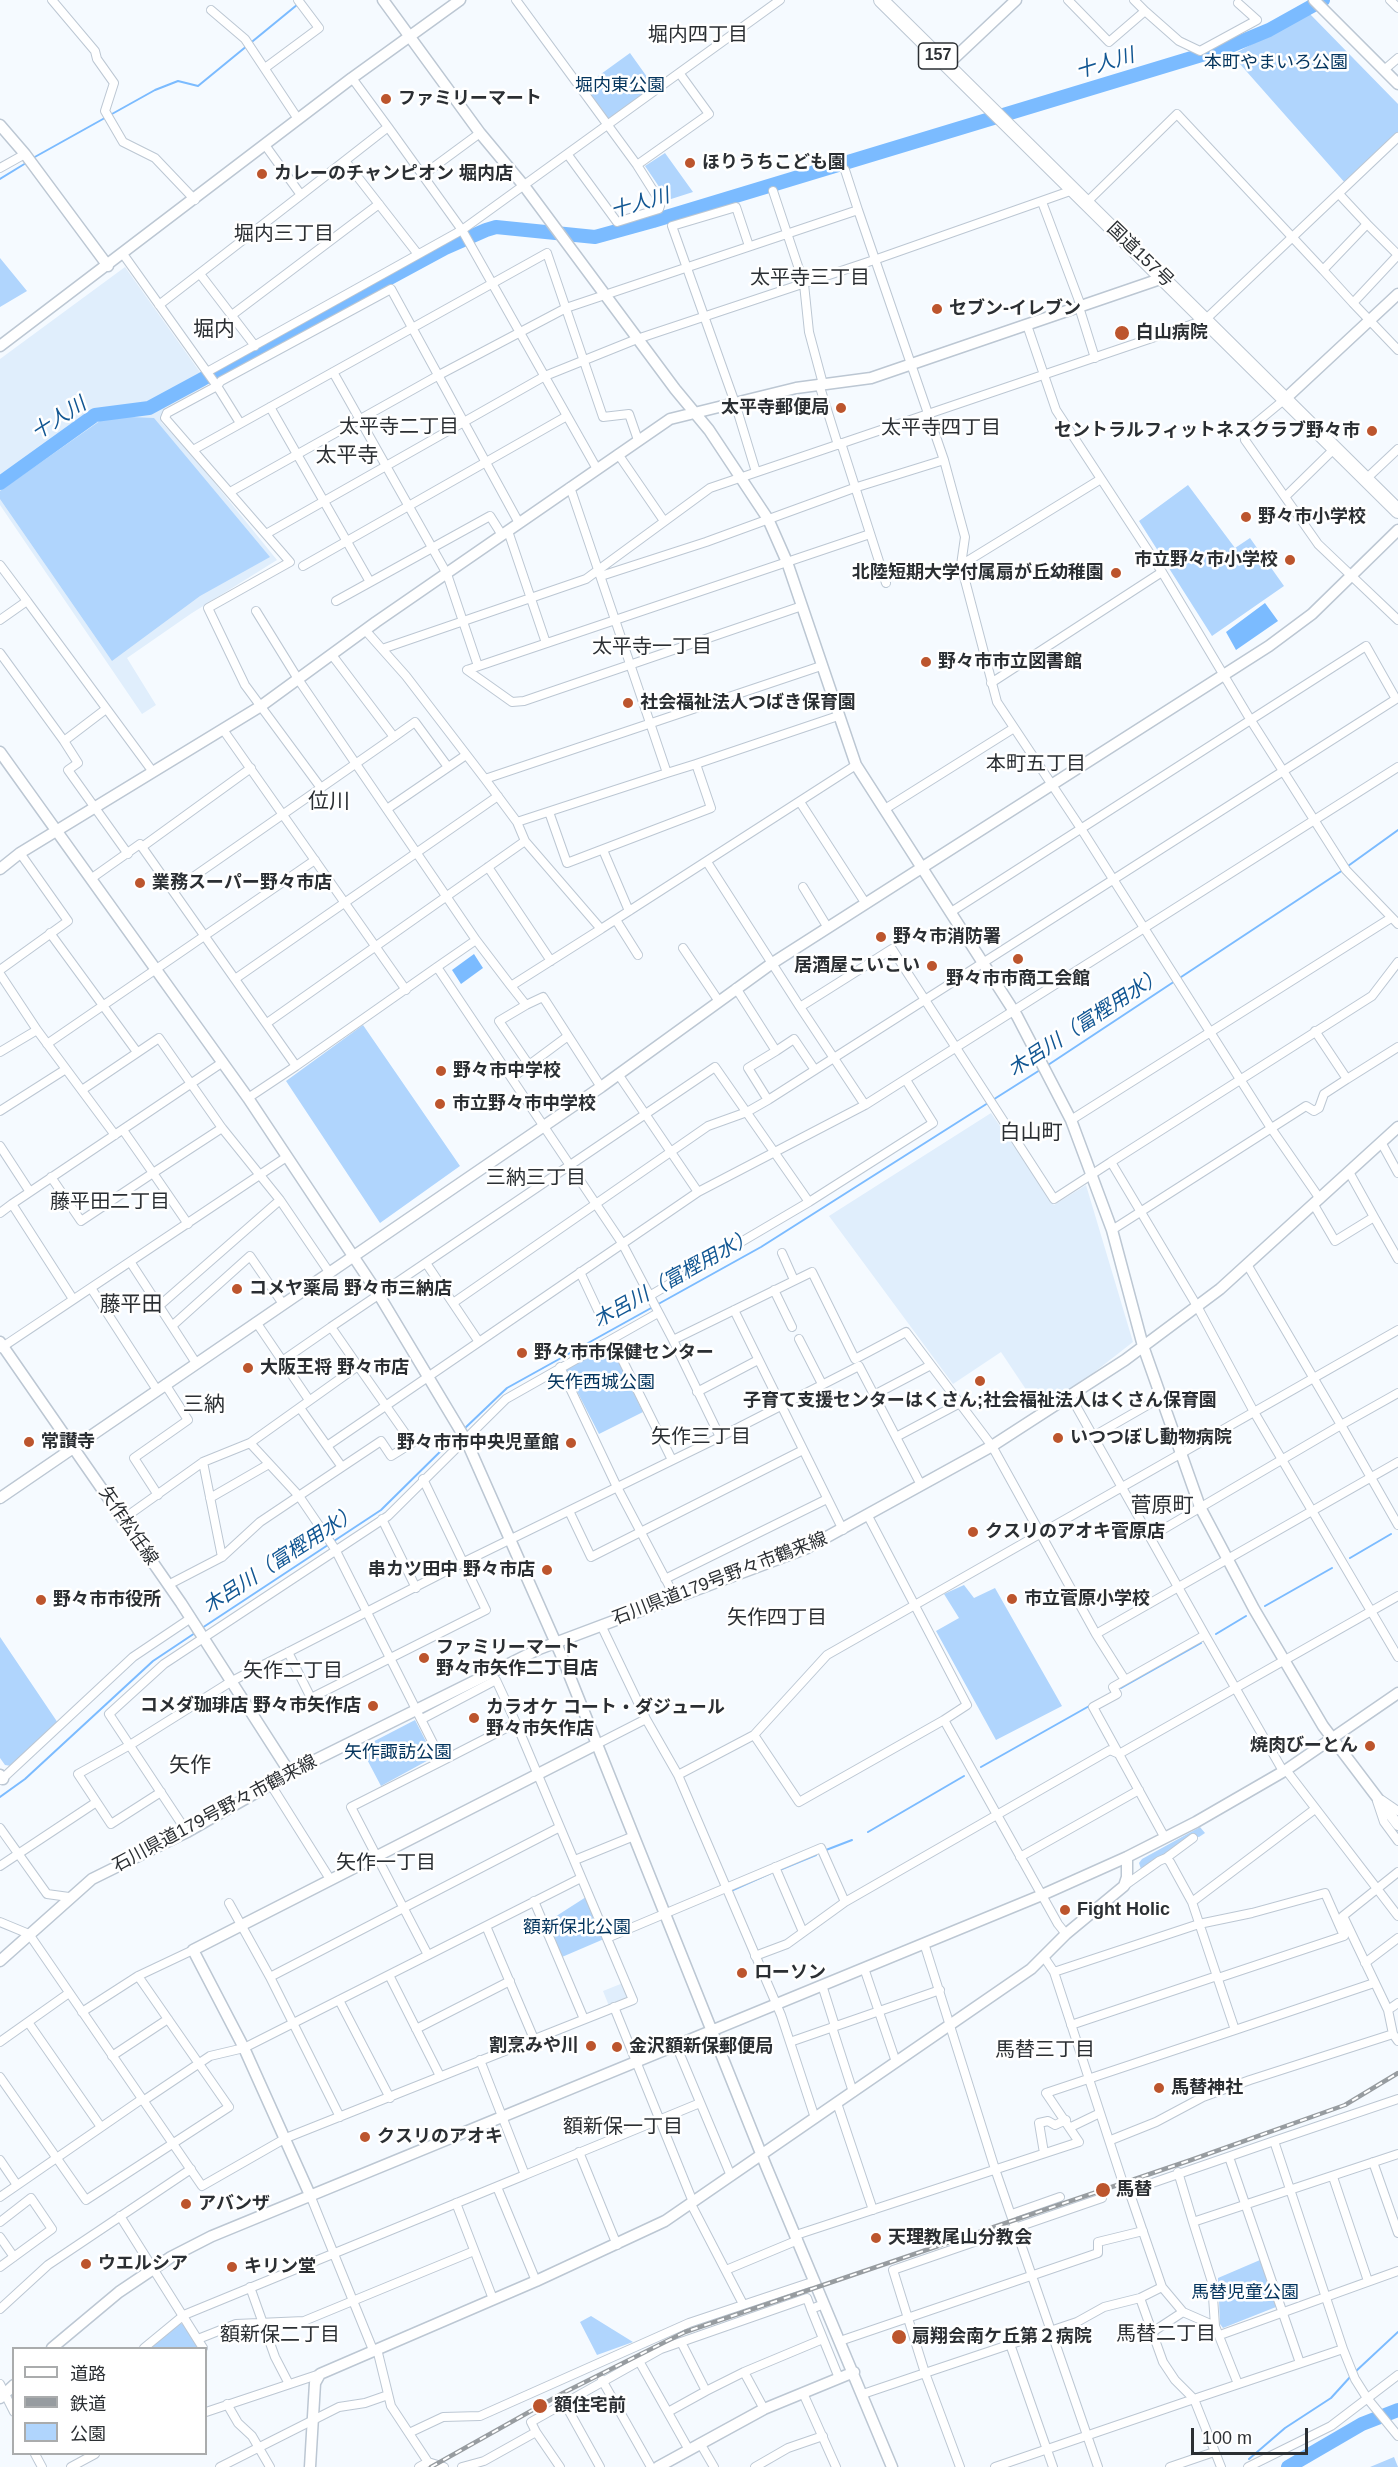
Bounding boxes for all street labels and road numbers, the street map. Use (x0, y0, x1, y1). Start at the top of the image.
road number: 157 (918, 43, 958, 69)
street label: 国道157号 (1102, 218, 1178, 292)
street label: 矢作松任線 (94, 1483, 162, 1569)
street label: 石川県道179号野々市鶴来線 (610, 1528, 830, 1630)
street label: 石川県道179号野々市鶴来線 (109, 1751, 321, 1877)

